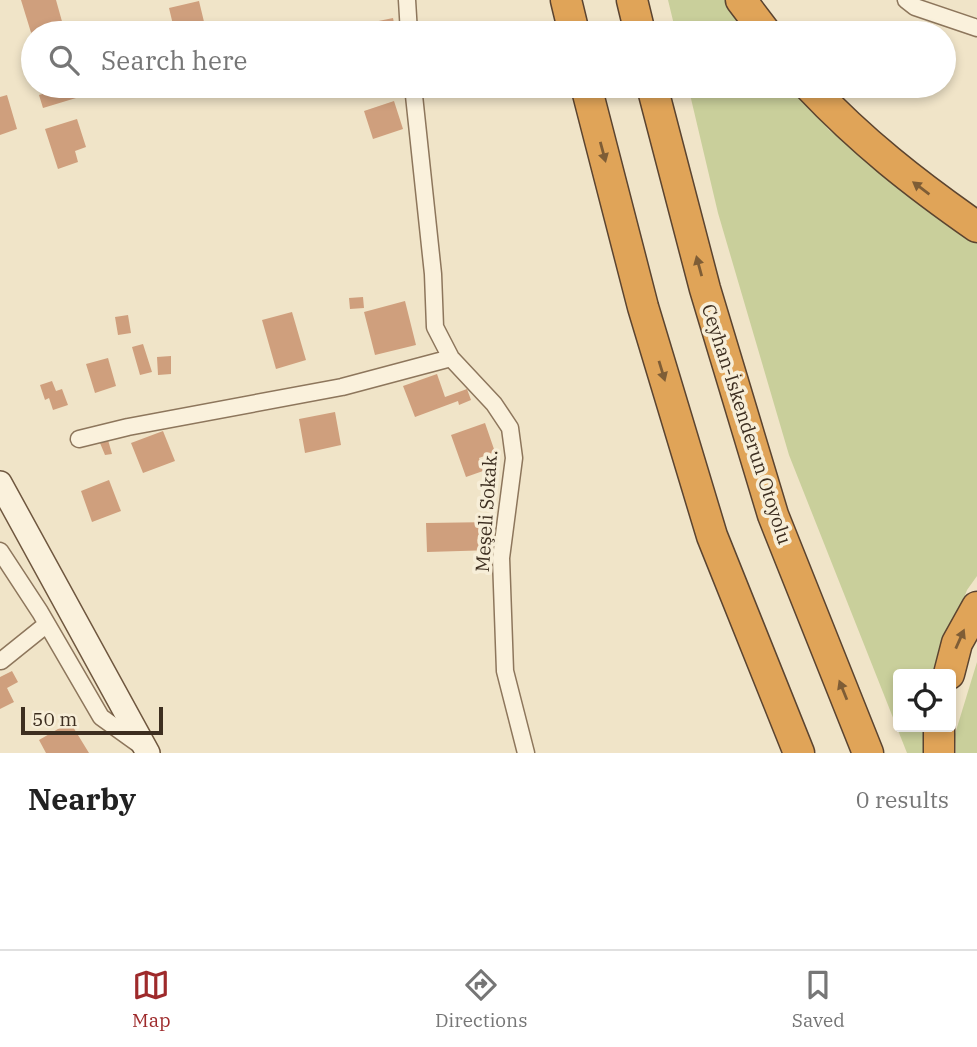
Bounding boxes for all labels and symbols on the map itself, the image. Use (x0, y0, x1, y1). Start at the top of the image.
one-way arrow (598, 142, 608, 163)
one-way arrow (912, 181, 930, 195)
one-way arrow (693, 255, 704, 277)
street label: Ceyhan-İskenderun Otoyolu (697, 301, 797, 547)
one-way arrow (658, 361, 668, 382)
street label: Meşeli Sokak. (470, 449, 502, 573)
one-way arrow (954, 629, 966, 649)
one-way arrow (837, 679, 848, 700)
scale bar (21, 704, 163, 736)

